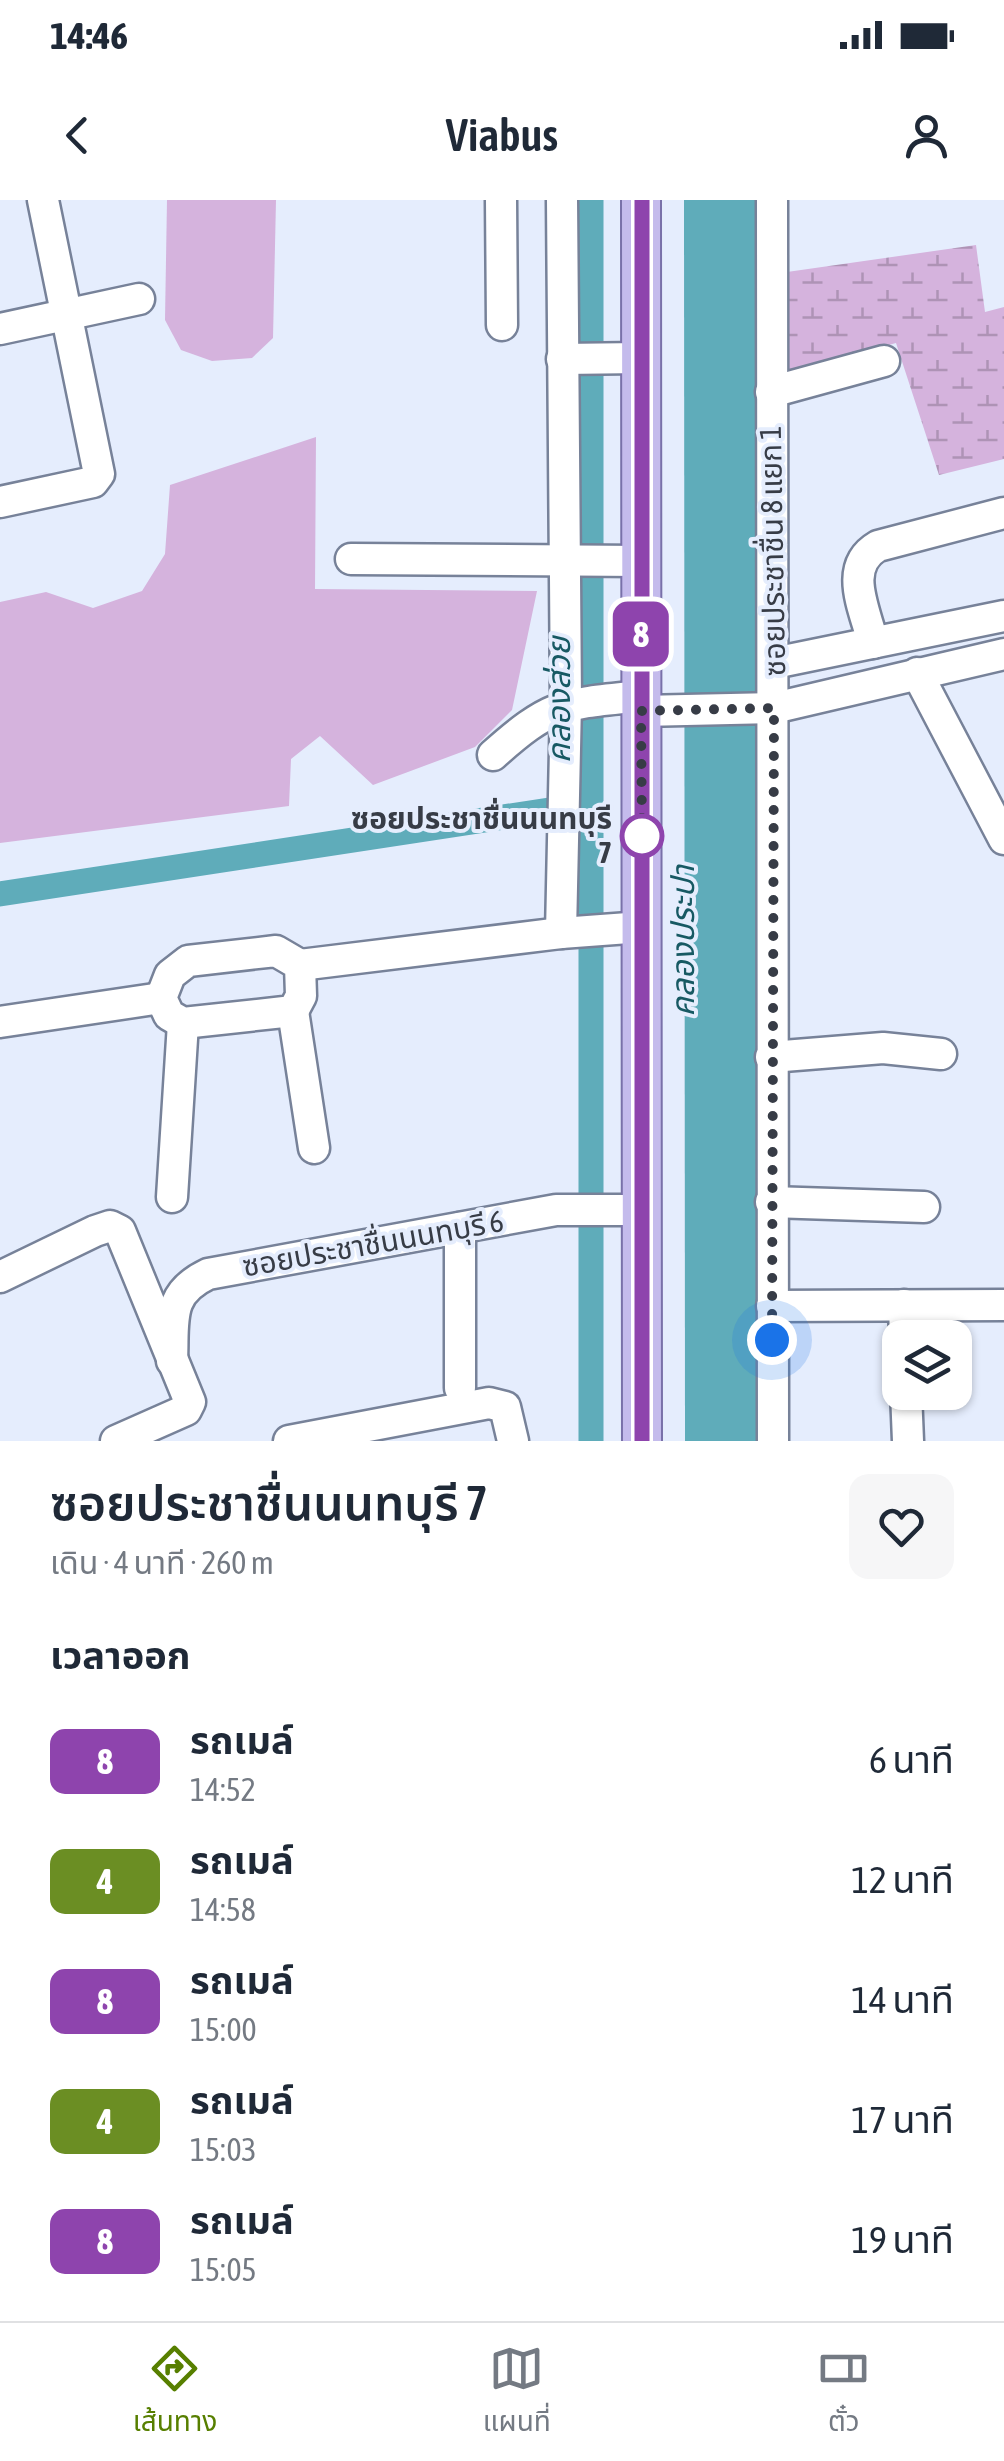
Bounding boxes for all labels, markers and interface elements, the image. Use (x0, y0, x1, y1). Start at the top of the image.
text: 14:46 (50, 14, 128, 57)
icon: back (50, 108, 105, 163)
icon: person (899, 108, 954, 163)
text: Viabus (446, 109, 558, 161)
street label: ซอยประชาชื่น 8 แยก 1 (750, 425, 791, 677)
line badge: 8 (608, 602, 674, 666)
text: 8 (633, 614, 649, 654)
water label: คลองส่วย (540, 635, 577, 763)
place label: ซอยประชาชื่นนนทบุรี 7 (351, 797, 612, 869)
marker: ซอยประชาชื่นนนทบุรี 7 (621, 815, 663, 857)
water label: คลองประปา (664, 863, 701, 1017)
street label: ซอยประชาชื่นนนทบุรี 6 (239, 1200, 506, 1285)
your location (747, 1315, 797, 1365)
map controls (882, 1320, 972, 1410)
button: layers (882, 1320, 972, 1410)
button: heart (849, 1474, 954, 1579)
text: ซอยประชาชื่นนนทบุรี 7 (50, 1475, 488, 1530)
text: เดิน · 4 นาที · 260 m (50, 1544, 274, 1581)
text: เวลาออก (50, 1634, 190, 1677)
text: รถเมล์ (190, 1719, 294, 1762)
text: 6 นาที (869, 1738, 954, 1781)
text: 8 (97, 1741, 113, 1781)
text: 14:52 (190, 1771, 256, 1808)
text: รถเมล์ (190, 1839, 294, 1882)
text: 12 นาที (851, 1858, 954, 1901)
text: 4 (97, 1861, 113, 1901)
text: 14:58 (190, 1891, 256, 1928)
text: รถเมล์ (190, 1959, 294, 2002)
text: 14 นาที (851, 1978, 954, 2021)
text: 8 (97, 1981, 113, 2021)
text: 15:00 (190, 2011, 257, 2048)
text: รถเมล์ (190, 2079, 294, 2122)
text: 17 นาที (851, 2098, 954, 2141)
text: 4 (97, 2101, 113, 2141)
text: 15:03 (190, 2131, 257, 2168)
text: รถเมล์ (190, 2199, 294, 2242)
text: 19 นาที (851, 2218, 954, 2261)
text: 8 (97, 2221, 113, 2261)
text: 15:05 (190, 2251, 257, 2288)
tab: เส้นทาง (133, 2341, 217, 2444)
tab: แผนที่ (483, 2341, 551, 2444)
tab: ตั๋ว (816, 2341, 871, 2444)

